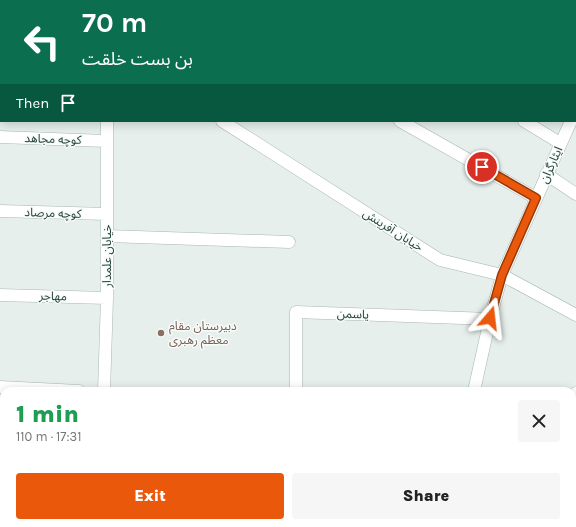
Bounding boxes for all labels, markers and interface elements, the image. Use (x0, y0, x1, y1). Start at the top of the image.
text: 70 m (82, 6, 147, 39)
icon: left (16, 16, 68, 68)
text: بن بست خلقت (82, 48, 193, 70)
icon: arrive (57, 92, 79, 114)
text: Then (16, 94, 49, 112)
street label: کوچه مجاهد (24, 131, 83, 148)
street label: ایثارگران (537, 144, 565, 186)
pin (465, 150, 499, 184)
icon: arrive (471, 156, 493, 178)
street label: کوچه مرصاد (24, 205, 83, 222)
street label: خیابان آفرینش (360, 206, 426, 254)
street label: خیابان علمدار (100, 224, 114, 289)
street label: مهاجر (38, 288, 67, 303)
position arrow (469, 297, 511, 339)
street label: یاسمن (337, 306, 369, 322)
place label: دبیرستان مقام معظم رهبری (169, 319, 237, 349)
marker: دبیرستان مقام معظم رهبری (156, 328, 166, 338)
text: 1 min (16, 400, 79, 428)
button: close (518, 400, 560, 442)
text: 110 m · 17:31 (16, 429, 81, 444)
button: Exit (16, 473, 284, 519)
button: Share (292, 473, 560, 519)

